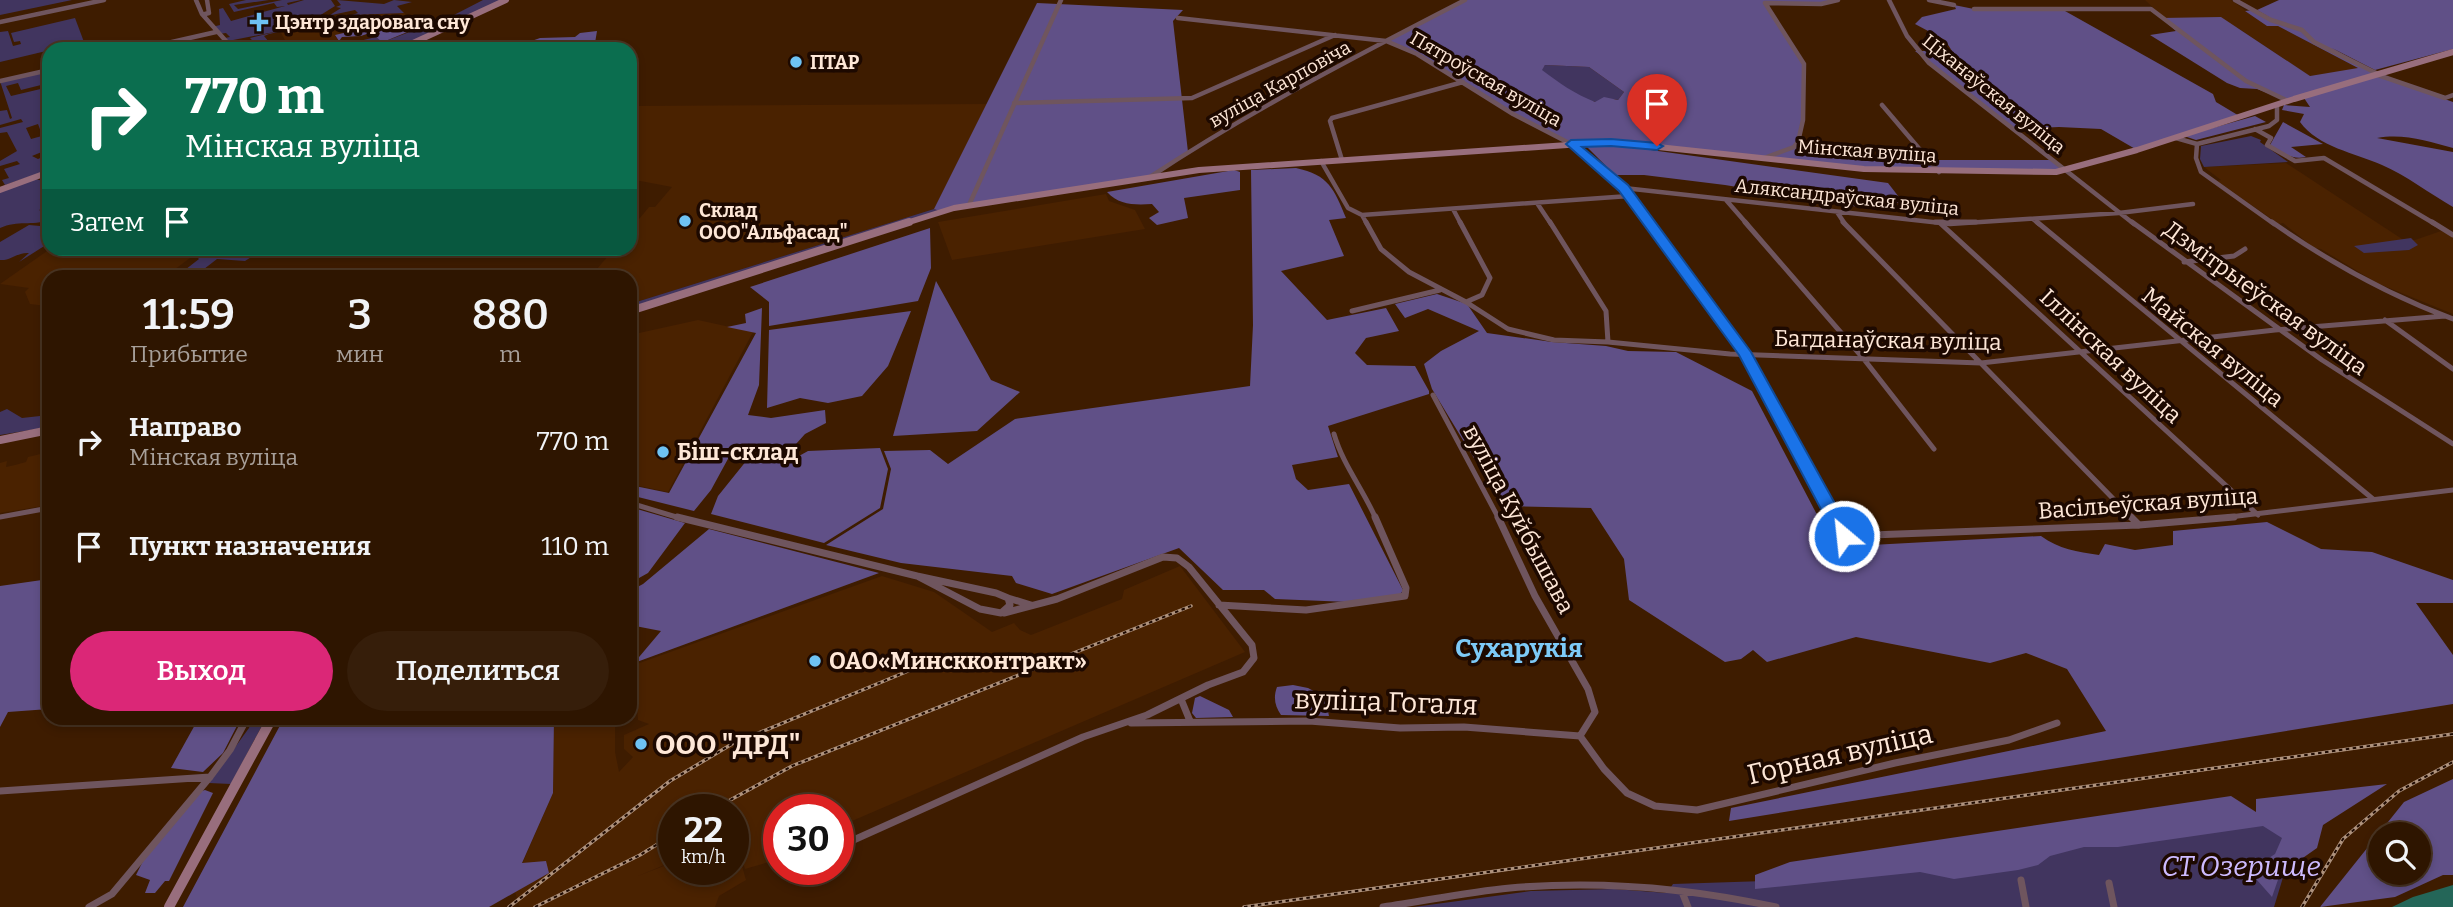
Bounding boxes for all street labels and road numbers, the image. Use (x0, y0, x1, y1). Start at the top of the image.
street label: Пятроўская вуліца (1406, 26, 1566, 132)
street label: Ціханаўская вуліца (1918, 29, 2070, 159)
street label: вуліца Карповіча (1205, 35, 1355, 132)
street label: Мінская вуліца (1797, 135, 1938, 167)
street label: Аляксандраўская вуліца (1734, 174, 1961, 220)
street label: Дзмітрыеўская вуліца (2159, 215, 2374, 381)
street label: Майская вуліца (2136, 281, 2290, 413)
street label: Іллінская вуліца (2034, 283, 2188, 429)
street label: Багданаўская вуліца (1774, 324, 2002, 356)
street label: вуліца Куйбышава (1457, 420, 1581, 618)
street label: Васільеўская вуліца (2037, 481, 2259, 525)
street label: вуліца Гогаля (1294, 682, 1478, 722)
street label: Горная вуліца (1744, 717, 1936, 791)

